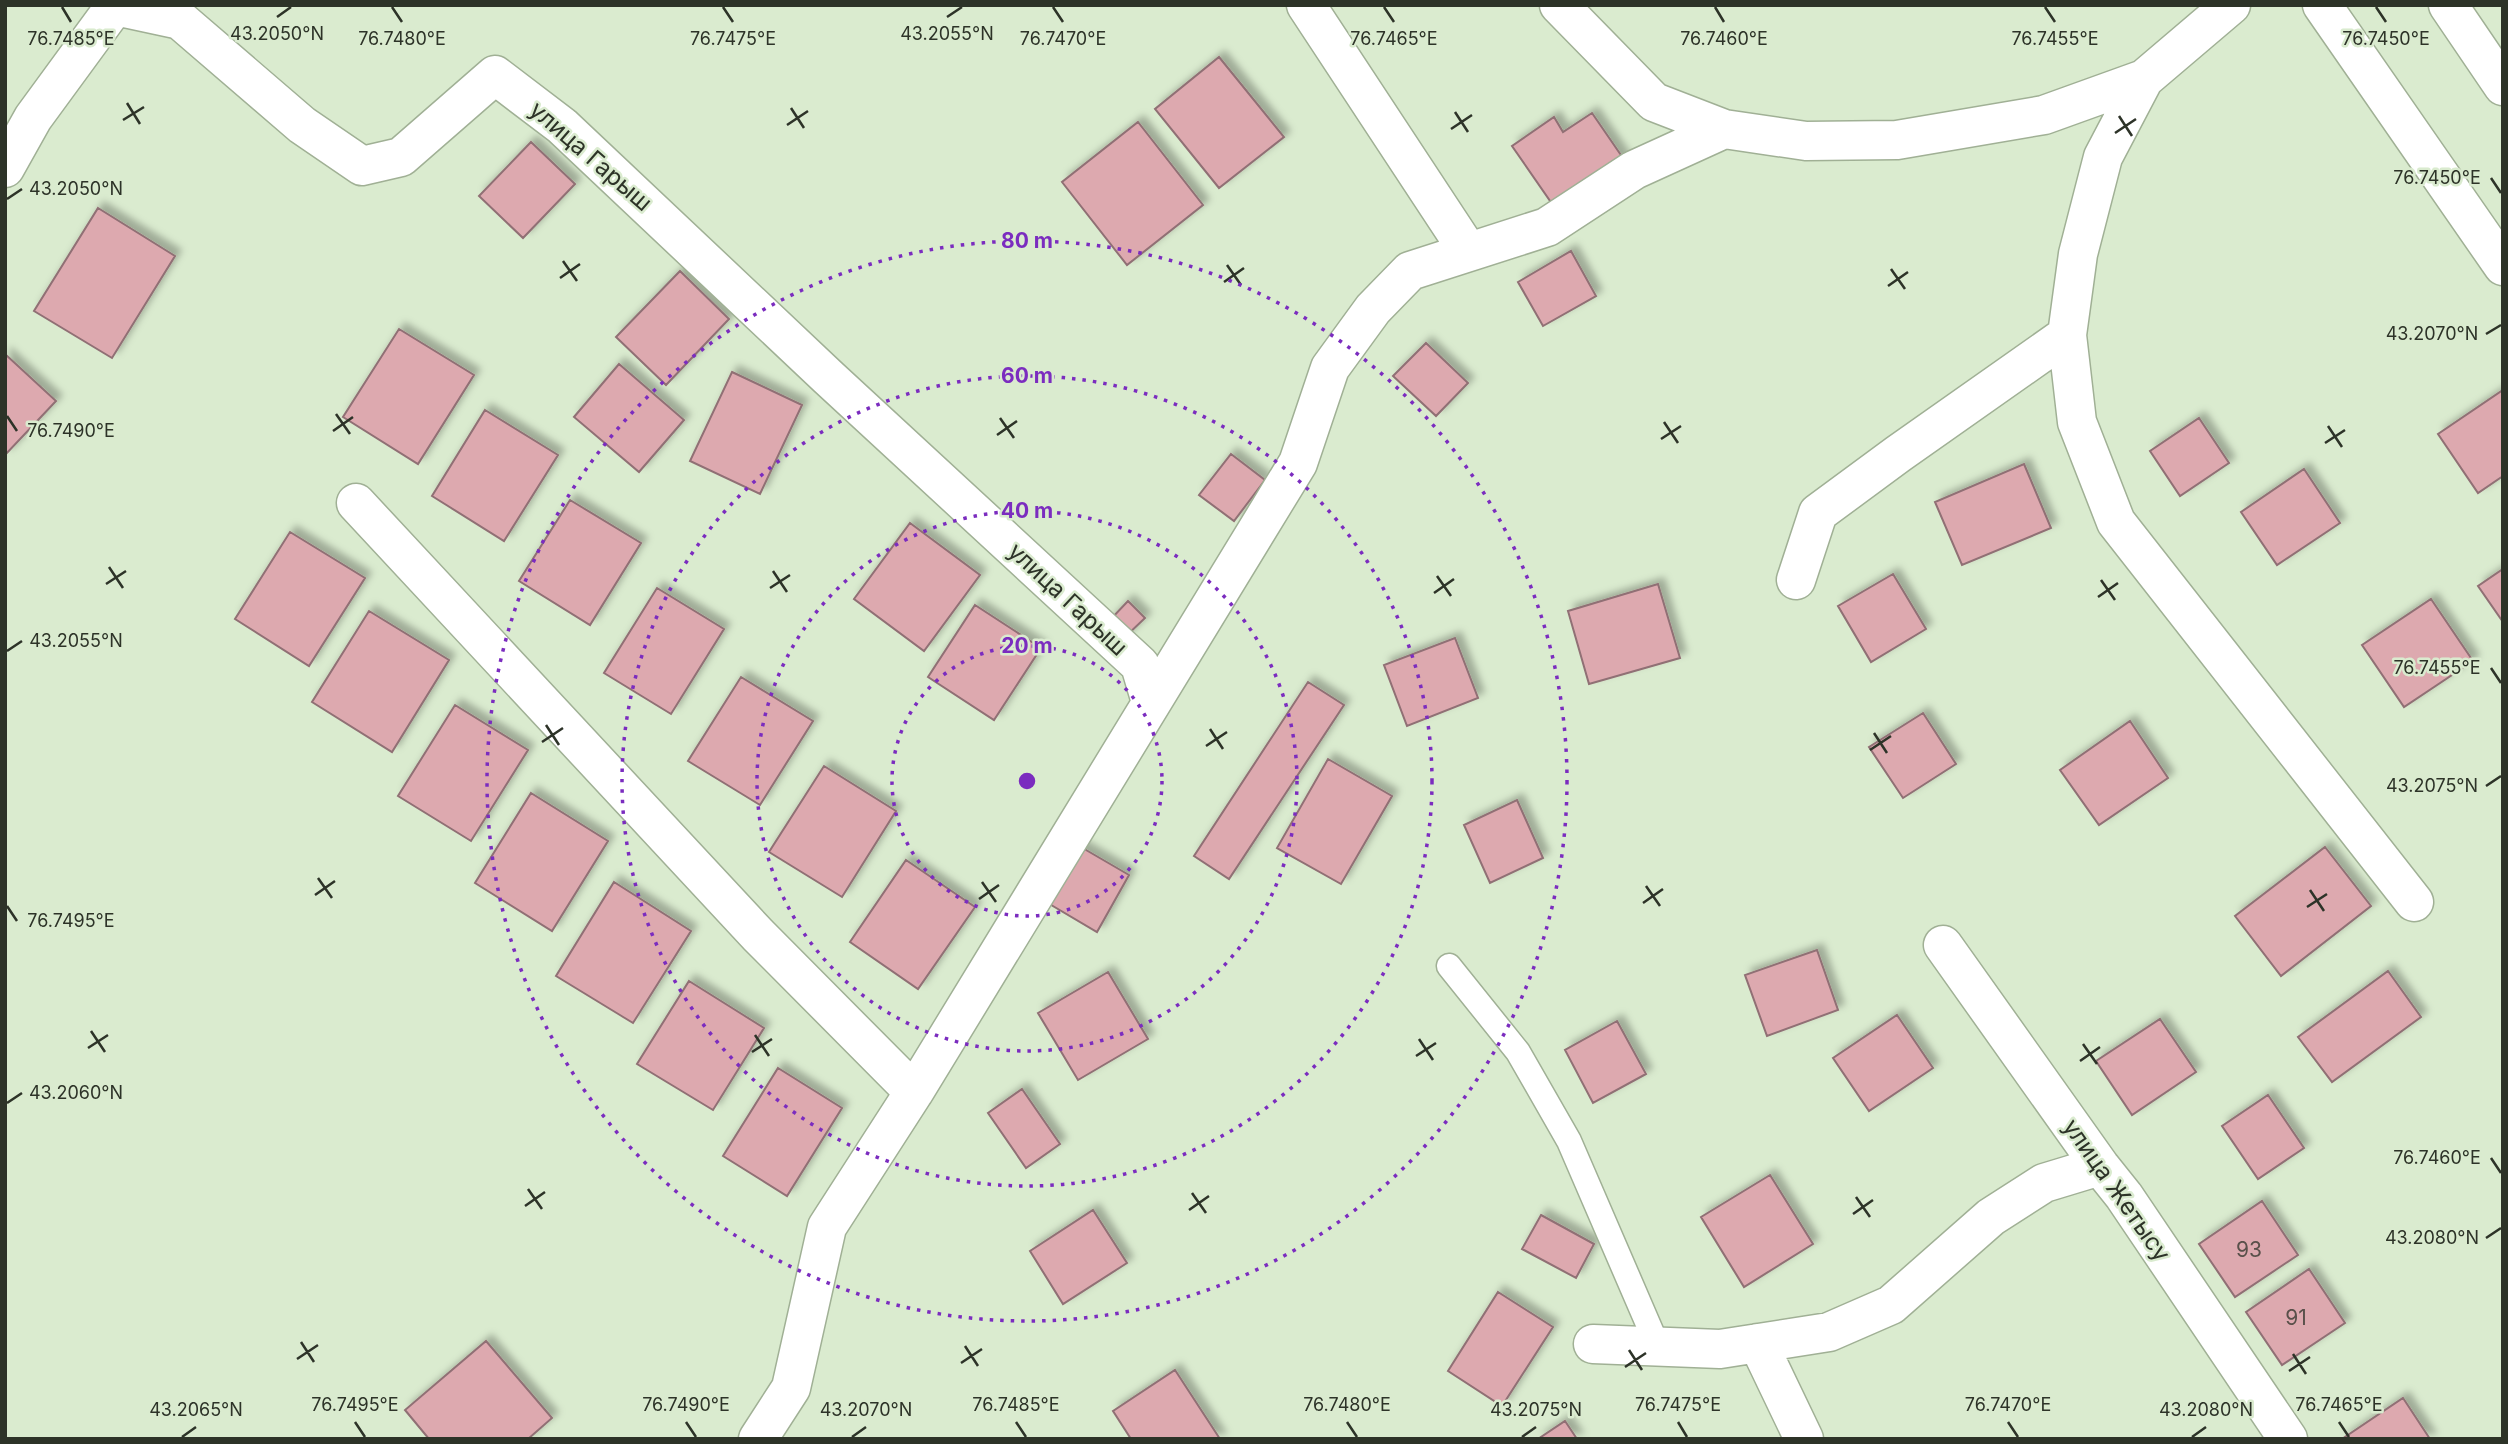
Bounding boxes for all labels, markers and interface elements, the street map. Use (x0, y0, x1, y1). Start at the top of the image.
text: 43.2050°N (230, 23, 324, 44)
text: 43.2055°N (900, 23, 994, 44)
text: 76.7485°E (27, 28, 115, 49)
text: 76.7480°E (358, 28, 446, 49)
text: 76.7475°E (690, 28, 776, 49)
text: 76.7470°E (1020, 28, 1106, 49)
text: 76.7465°E (1350, 28, 1438, 49)
text: 76.7460°E (1680, 28, 1768, 49)
text: 76.7455°E (2011, 28, 2099, 49)
text: 76.7450°E (2342, 28, 2430, 49)
street label: улица Гарыш (524, 95, 658, 217)
text: 76.7450°E (2393, 167, 2481, 188)
text: 43.2050°N (29, 178, 123, 199)
text: 80 m (1001, 228, 1053, 253)
text: 43.2070°N (2386, 323, 2478, 344)
text: 60 m (1001, 363, 1053, 388)
text: 76.7490°E (27, 420, 115, 441)
text: 40 m (1001, 498, 1053, 523)
street label: улица Гарыш (1002, 536, 1134, 662)
text: 43.2055°N (29, 630, 123, 651)
text: 20 m (1001, 633, 1053, 658)
text: 76.7455°E (2393, 657, 2481, 678)
centre of rings (1015, 769, 1039, 793)
text: 43.2075°N (2386, 775, 2478, 796)
text: 76.7495°E (27, 910, 115, 931)
text: 43.2060°N (29, 1082, 123, 1103)
street label: улица Жетысу (2057, 1113, 2177, 1267)
text: 76.7460°E (2393, 1147, 2481, 1168)
text: 43.2080°N (2385, 1227, 2479, 1248)
house number: 93 (2236, 1237, 2262, 1262)
house number: 91 (2285, 1305, 2307, 1330)
text: 76.7495°E (311, 1394, 399, 1415)
text: 76.7490°E (642, 1394, 730, 1415)
text: 76.7485°E (972, 1394, 1060, 1415)
text: 76.7480°E (1303, 1394, 1391, 1415)
text: 76.7475°E (1635, 1394, 1721, 1415)
text: 76.7470°E (1965, 1394, 2051, 1415)
text: 76.7465°E (2295, 1394, 2383, 1415)
text: 43.2065°N (149, 1399, 243, 1420)
text: 43.2070°N (820, 1399, 912, 1420)
text: 43.2075°N (1490, 1399, 1582, 1420)
text: 43.2080°N (2159, 1399, 2253, 1420)

